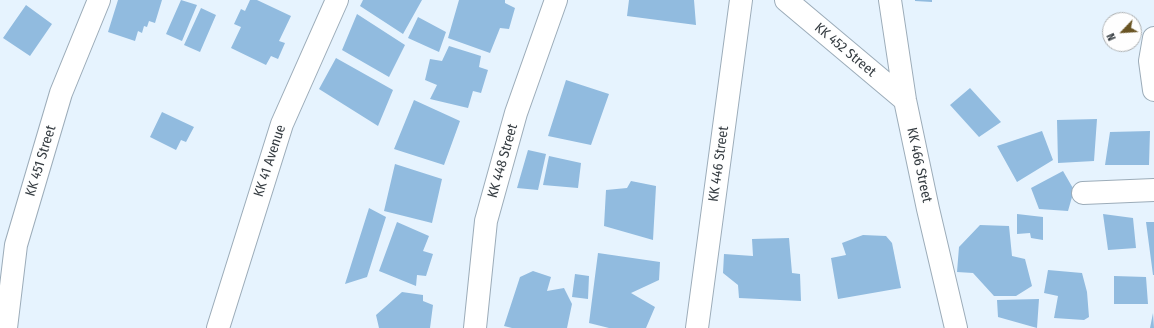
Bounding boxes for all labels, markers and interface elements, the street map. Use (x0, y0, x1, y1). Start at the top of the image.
north arrow (1102, 12, 1142, 52)
street label: KK 452 Street (811, 19, 879, 81)
text: N (1104, 31, 1119, 43)
street label: KK 448 Street (484, 122, 522, 200)
street label: KK 451 Street (22, 123, 60, 199)
street label: KK 41 Avenue (250, 123, 290, 199)
street label: KK 446 Street (705, 125, 733, 203)
street label: KK 466 Street (903, 126, 935, 204)

